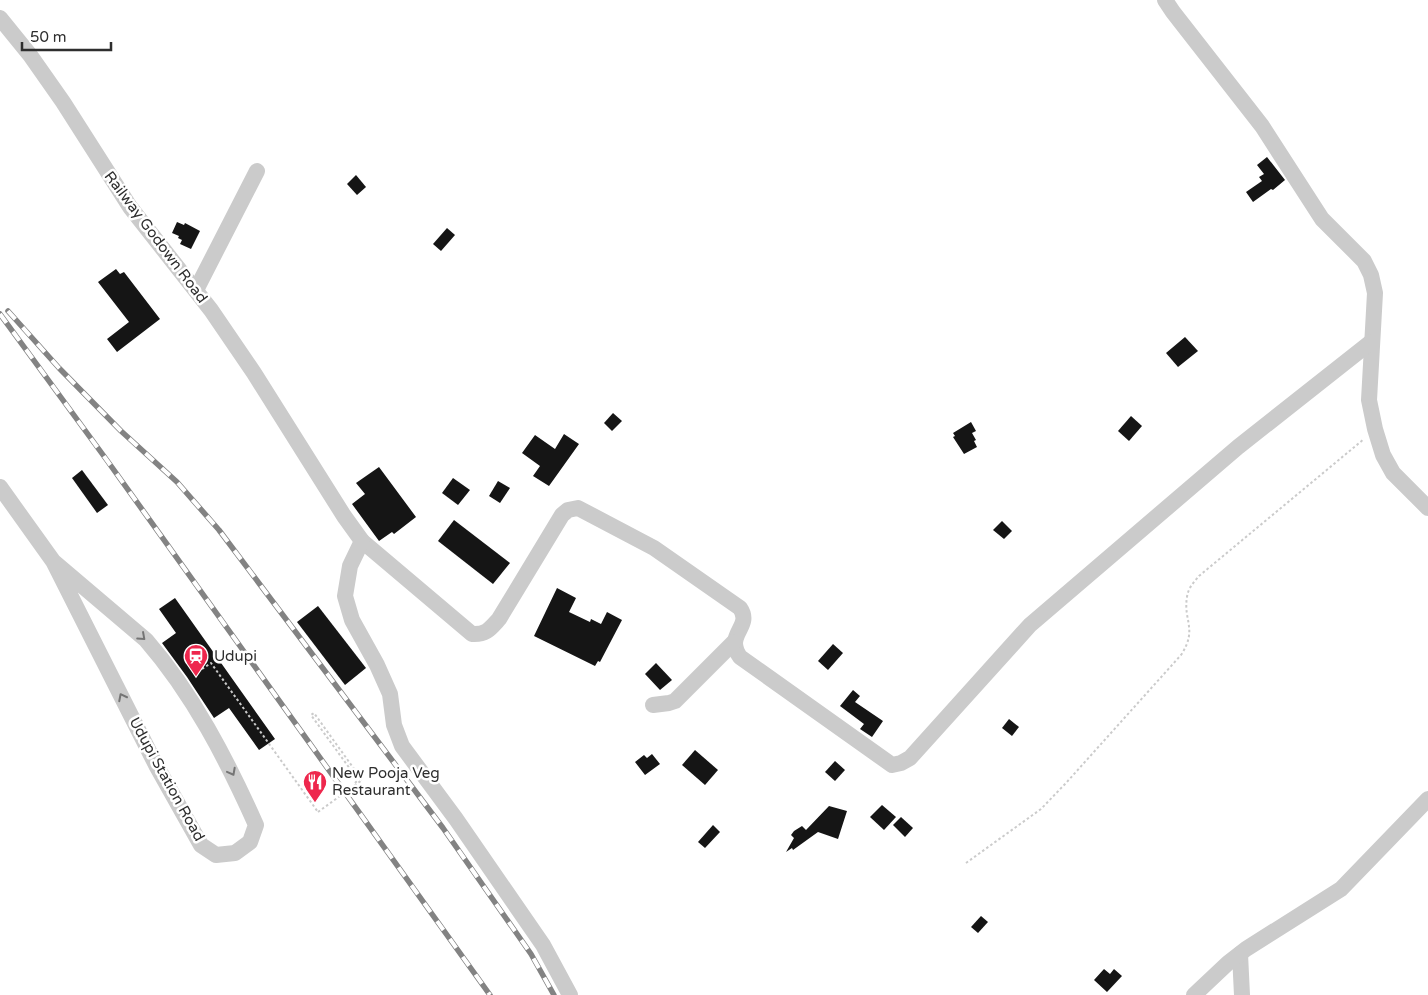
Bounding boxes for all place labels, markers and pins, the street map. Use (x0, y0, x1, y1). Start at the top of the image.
station icon: Udupi (183, 643, 209, 677)
place label: Udupi (214, 647, 257, 665)
place label: New Pooja Veg Restaurant (332, 764, 440, 799)
restaurant icon: New Pooja Veg Restaurant (302, 769, 328, 803)

